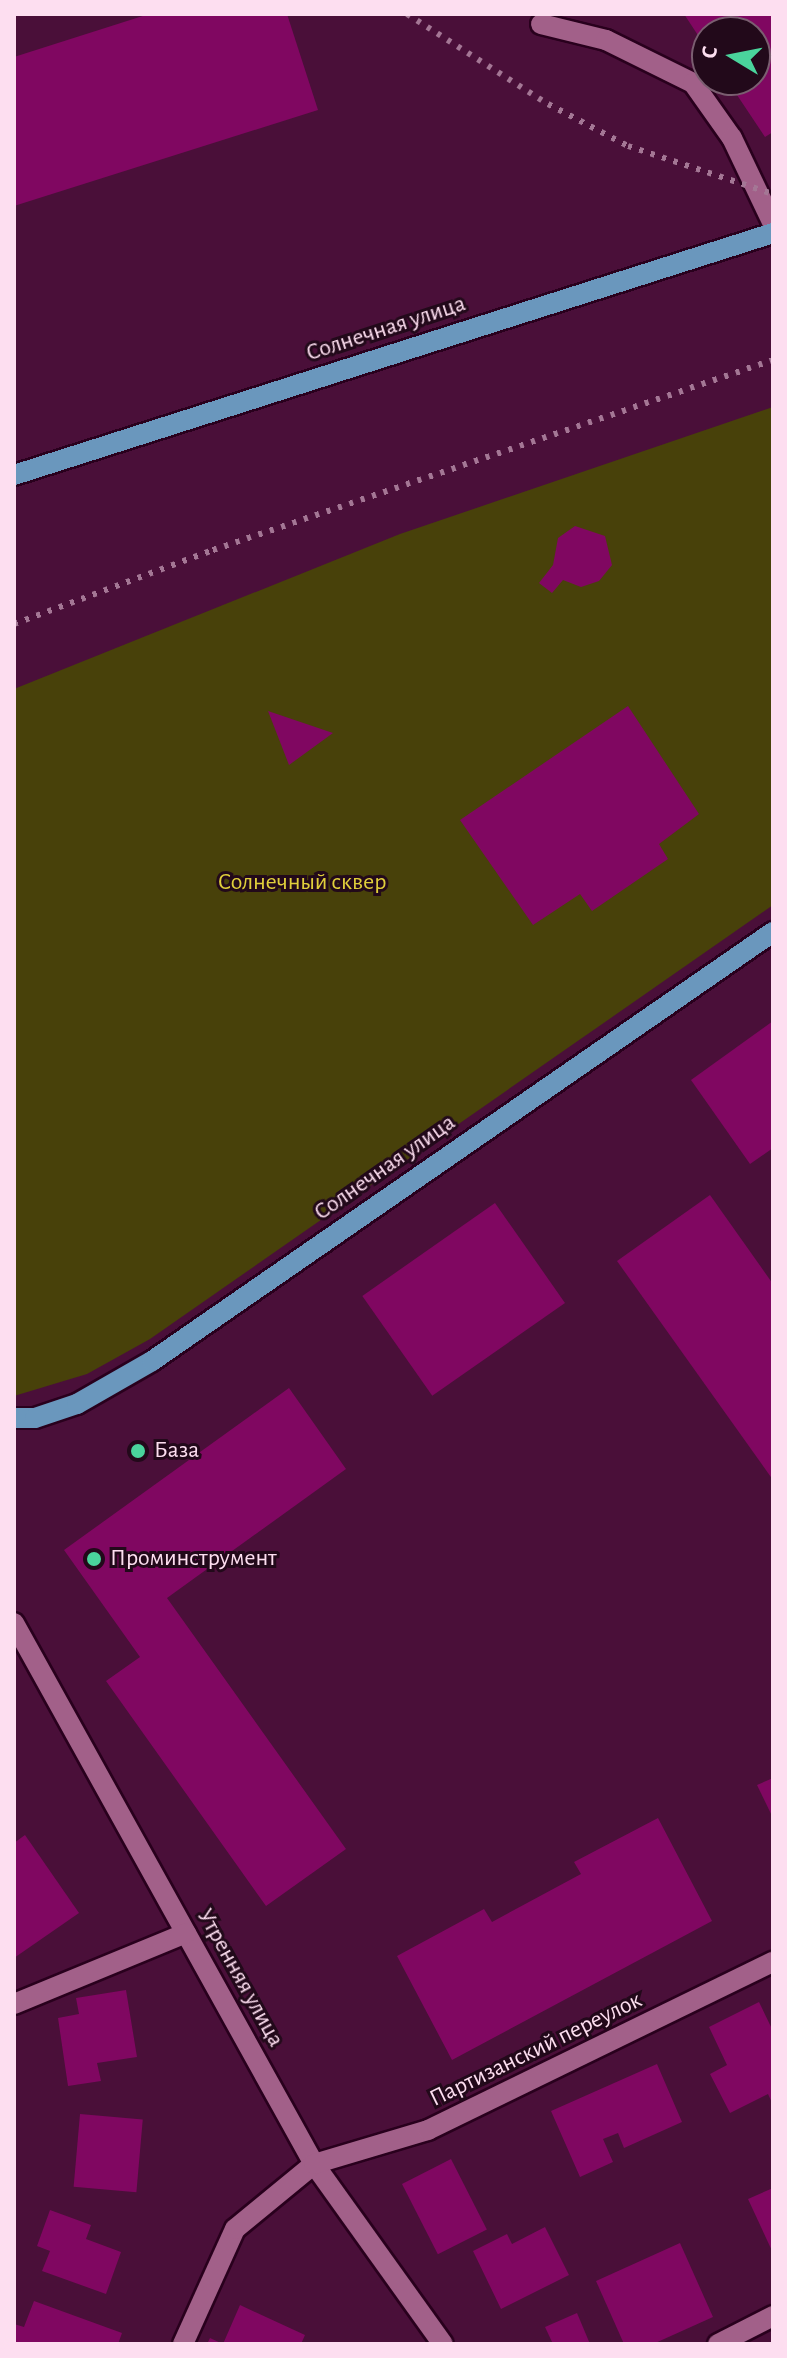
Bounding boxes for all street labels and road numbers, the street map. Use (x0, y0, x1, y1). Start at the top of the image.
street label: Солнечная улица (303, 290, 469, 368)
street label: Солнечная улица (309, 1109, 461, 1227)
street label: Утренняя улица (190, 1904, 290, 2052)
street label: Партизанский переулок (425, 1986, 647, 2114)

